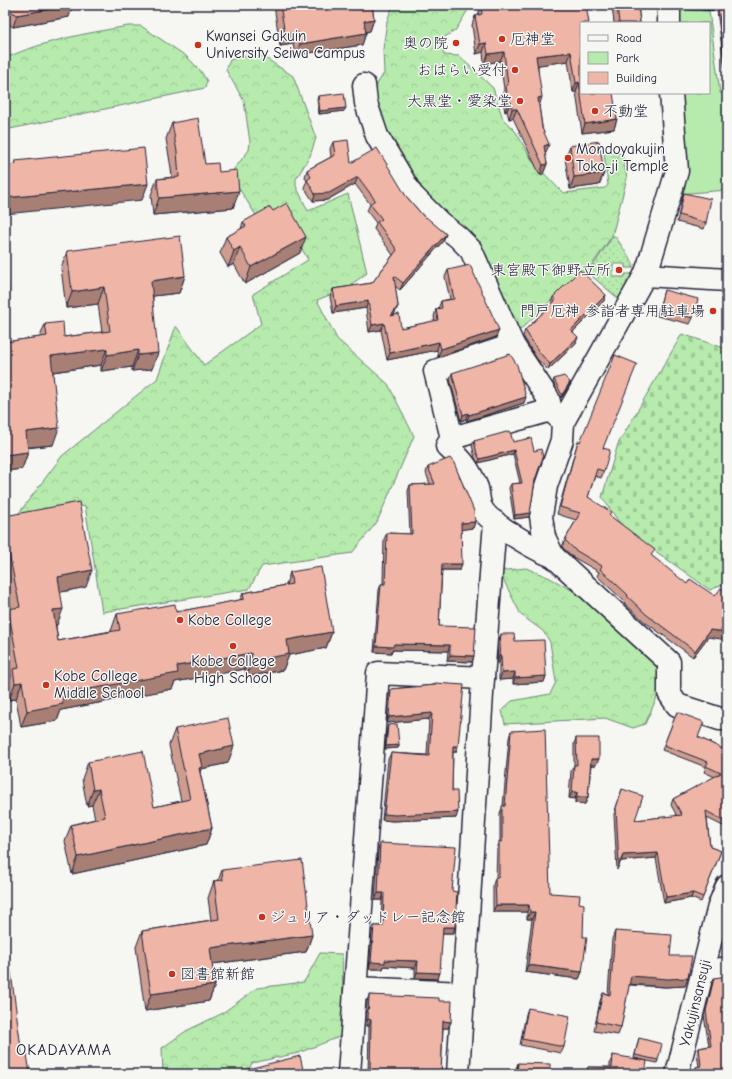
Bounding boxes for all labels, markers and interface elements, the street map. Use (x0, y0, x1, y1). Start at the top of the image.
legend (580, 22, 710, 94)
place label: Kwansei Gakuin University Seiwa Campus (206, 27, 365, 62)
place label: 厄神堂 (510, 30, 555, 48)
text: Road (616, 31, 642, 45)
place label: 奥の院 (403, 34, 448, 52)
marker: 厄神堂 (497, 34, 507, 44)
marker: 奥の院 (451, 38, 461, 48)
marker: Kwansei Gakuin University Seiwa Campus (193, 40, 203, 50)
text: Park (616, 51, 639, 65)
place label: おはらい受付 (417, 61, 507, 79)
marker: おはらい受付 (510, 65, 520, 75)
text: Building (616, 71, 657, 85)
place label: 大黒堂・愛染堂 (407, 92, 512, 110)
marker: 大黒堂・愛染堂 (515, 96, 525, 106)
place label: 不動堂 (603, 102, 648, 120)
marker: 不動堂 (590, 106, 600, 116)
place label: Mondoyakujin Toko-ji Temple (576, 140, 669, 175)
marker: Mondoyakujin Toko-ji Temple (563, 153, 573, 163)
place label: 東宮殿下御野立所 (491, 261, 611, 279)
marker: 東宮殿下御野立所 (614, 265, 624, 275)
place label: 門戸厄神 参詣者専用駐車場 (520, 302, 705, 320)
marker: 門戸厄神 参詣者専用駐車場 (708, 306, 718, 316)
place label: Kobe College (188, 611, 272, 629)
marker: Kobe College (175, 615, 185, 625)
marker: Kobe College High School (228, 641, 238, 651)
place label: Kobe College High School (191, 652, 275, 687)
place label: Kobe College Middle School (54, 667, 144, 702)
marker: Kobe College Middle School (41, 680, 51, 690)
place label: ジュリア・ダッドレー記念館 (270, 908, 466, 926)
marker: ジュリア・ダッドレー記念館 (257, 912, 267, 922)
street label: Yakujinsansuji (676, 958, 714, 1048)
place label: 図書館新館 (180, 965, 255, 983)
marker: 図書館新館 (167, 969, 177, 979)
district label: OKADAYAMA (16, 1041, 112, 1059)

